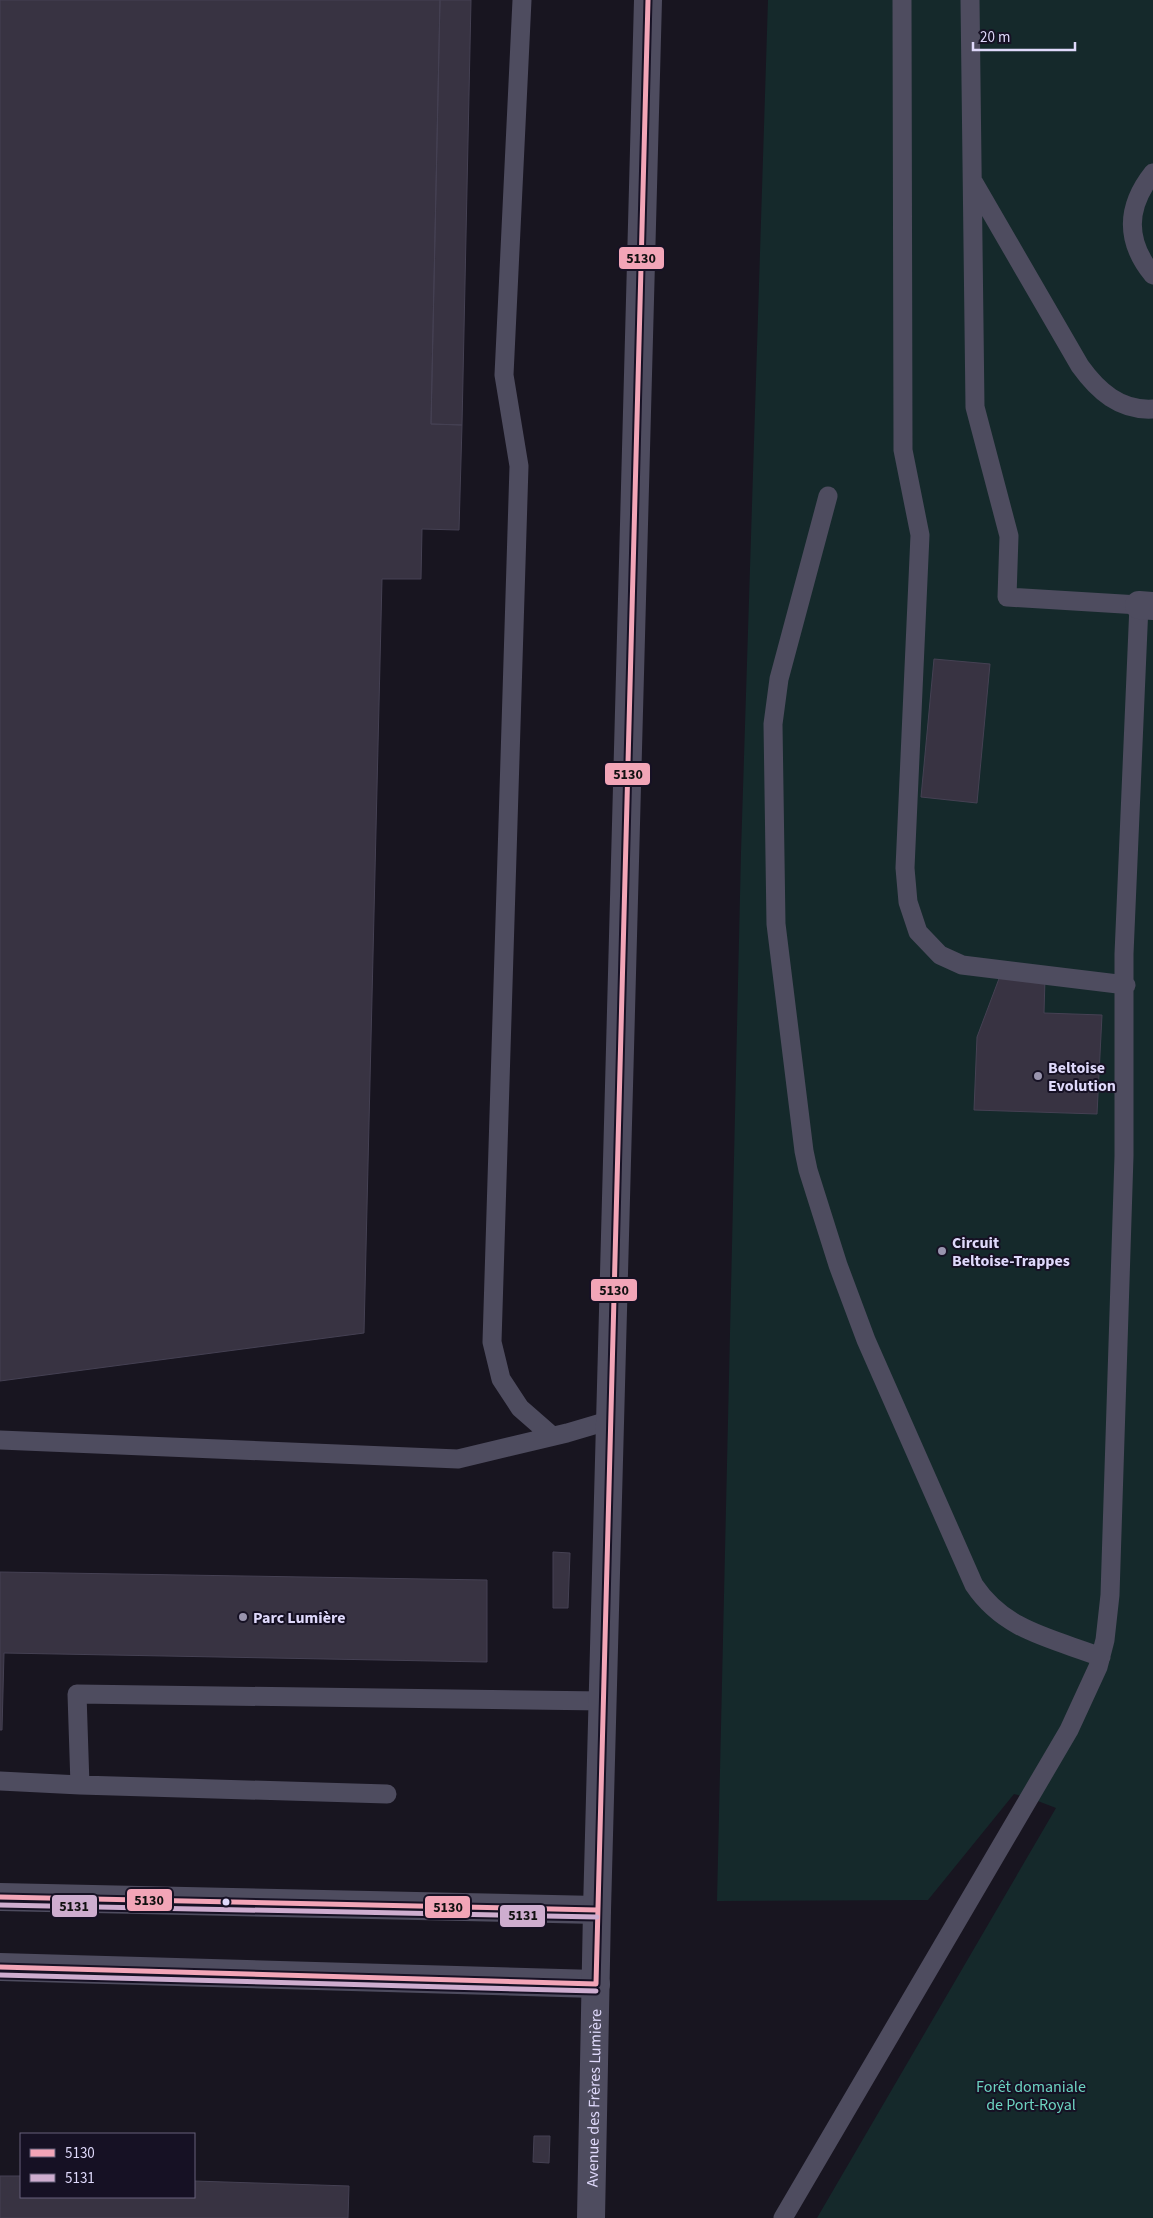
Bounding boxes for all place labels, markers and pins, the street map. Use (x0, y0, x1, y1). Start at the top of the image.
place label: Beltoise Evolution (1048, 1057, 1116, 1097)
marker: Beltoise Evolution (1032, 1070, 1044, 1082)
place label: Circuit Beltoise-Trappes (952, 1232, 1070, 1272)
marker: Circuit Beltoise-Trappes (936, 1245, 948, 1257)
place label: Parc Lumière (253, 1607, 345, 1629)
marker: Parc Lumière (237, 1611, 249, 1623)
unlabelled marker (221, 1897, 231, 1907)

